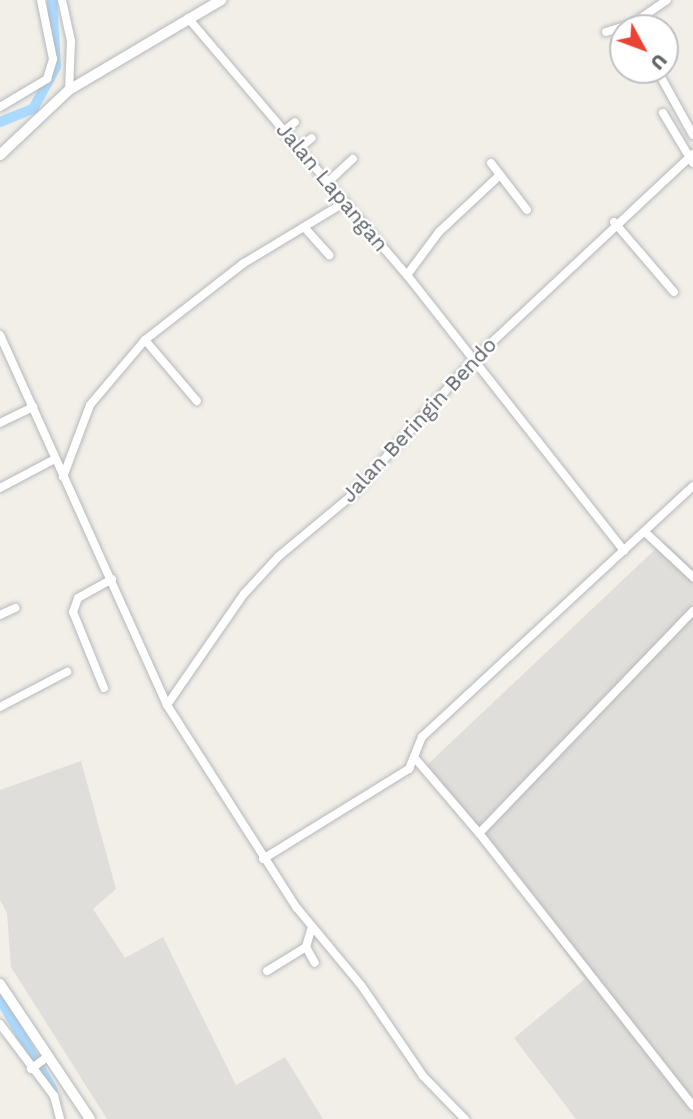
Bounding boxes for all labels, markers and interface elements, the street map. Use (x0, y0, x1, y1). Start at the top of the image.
north arrow (609, 14, 679, 84)
text: U (646, 49, 672, 74)
street label: Jalan Lapangan (271, 117, 393, 257)
street label: Jalan Beringin Bendo (336, 332, 502, 508)

